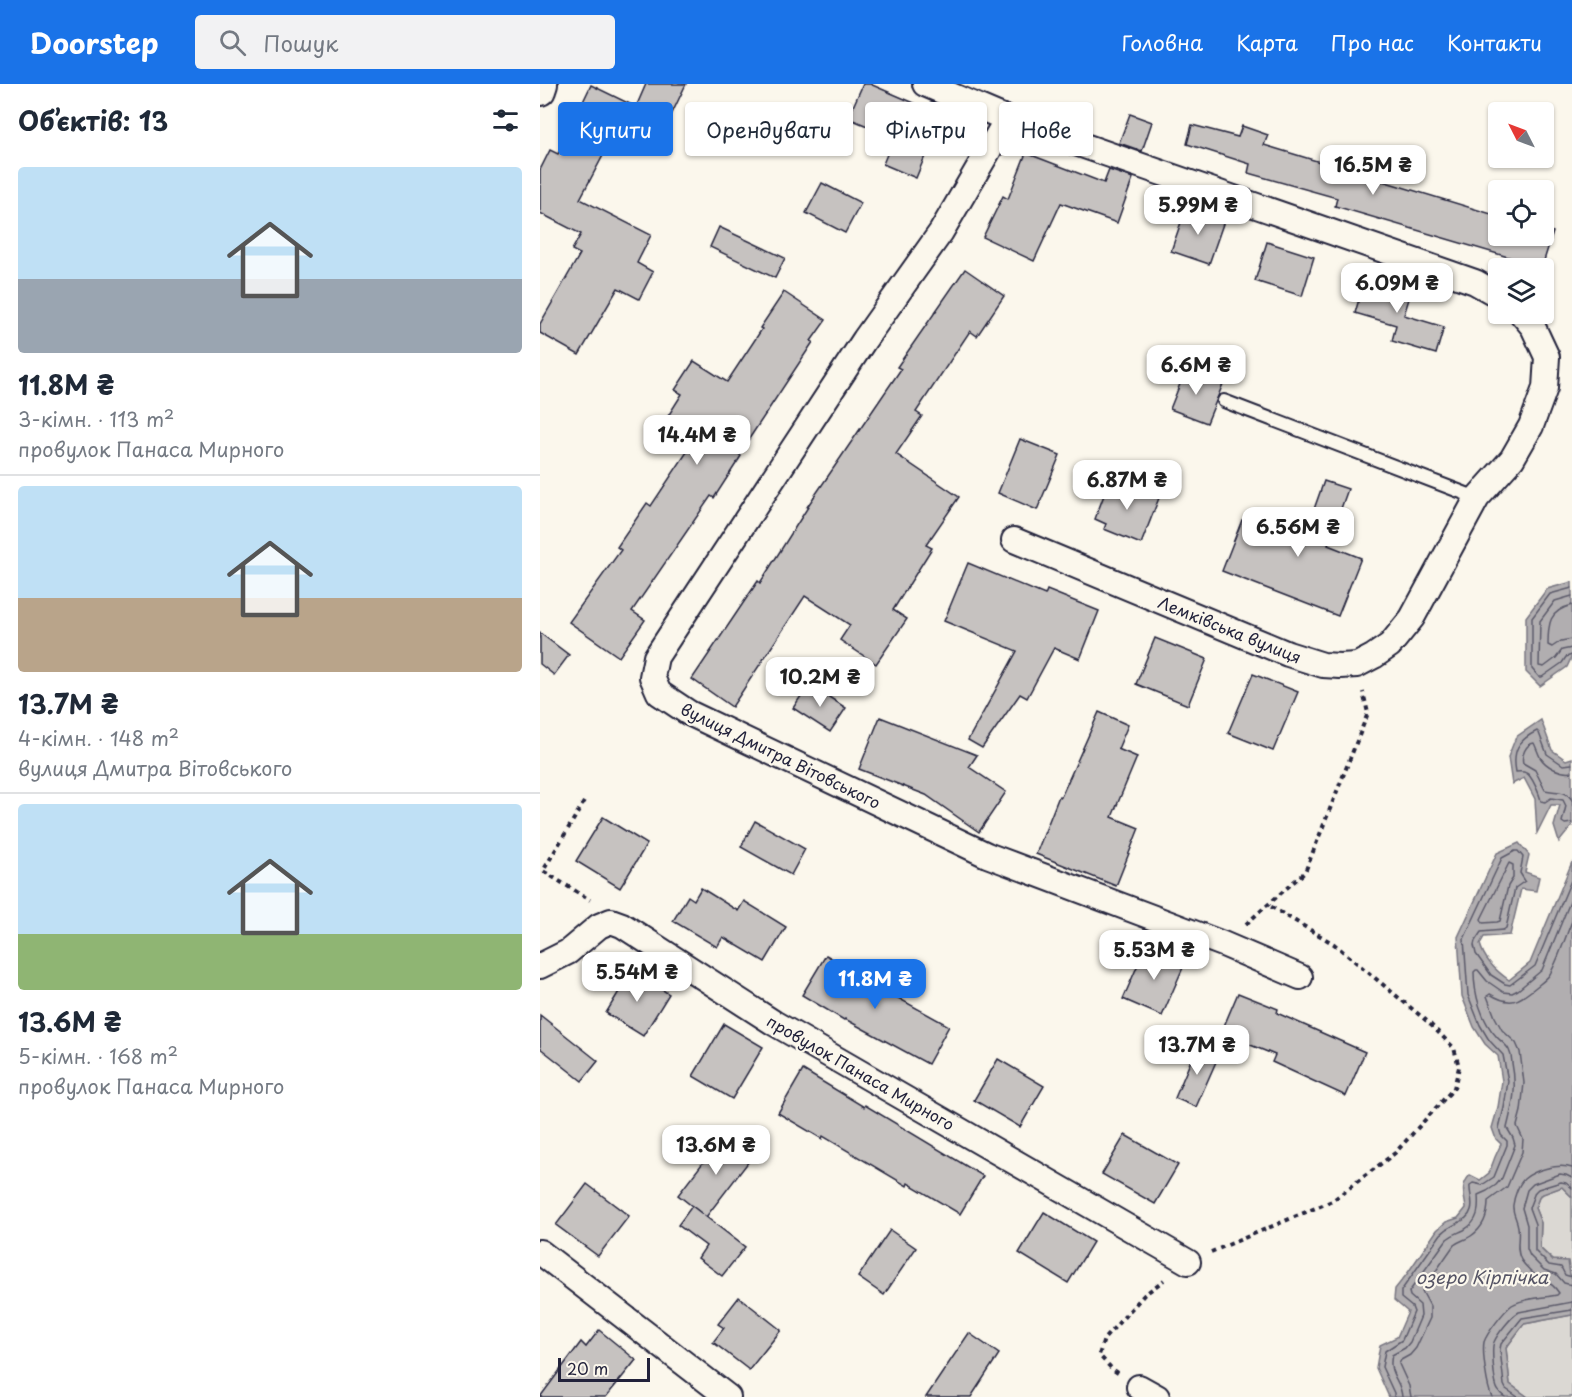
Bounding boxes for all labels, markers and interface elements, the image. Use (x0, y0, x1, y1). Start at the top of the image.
search box (195, 15, 615, 69)
text: Doorstep (30, 21, 159, 64)
icon: search (216, 26, 249, 59)
text: Пошук (264, 26, 338, 59)
text: Головна (1122, 26, 1203, 58)
text: Карта (1236, 26, 1298, 58)
text: Про нас (1331, 26, 1414, 58)
text: Контакти (1447, 26, 1542, 58)
text: Об’єктів: 13 (18, 101, 168, 140)
chip: Купити (558, 102, 673, 156)
chip: Орендувати (685, 102, 853, 156)
chip: Фільтри (865, 102, 987, 156)
chip: Нове (999, 102, 1093, 156)
north arrow (1488, 102, 1554, 168)
map controls (1488, 102, 1554, 324)
icon: filters (489, 104, 522, 137)
pin: 16.5M ₴ (1318, 145, 1428, 196)
text: 16.5M ₴ (1334, 149, 1412, 179)
button: locate (1488, 180, 1554, 246)
pin: 5.99M ₴ (1143, 185, 1253, 236)
text: 5.99M ₴ (1158, 189, 1238, 219)
icon: home (216, 206, 324, 314)
button: layers (1488, 258, 1554, 324)
pin: 6.09M ₴ (1342, 263, 1452, 314)
text: 6.09M ₴ (1355, 267, 1439, 297)
pin: 6.6M ₴ (1147, 345, 1245, 396)
text: 6.6M ₴ (1161, 349, 1231, 379)
text: 11.8M ₴ (18, 365, 114, 404)
text: 3-кімн. · 113 m² (18, 404, 174, 434)
pin: 14.4M ₴ (642, 415, 752, 466)
text: 14.4M ₴ (657, 419, 737, 449)
text: провулок Панаса Мирного (18, 434, 284, 464)
pin: 6.87M ₴ (1072, 460, 1182, 511)
text: 6.87M ₴ (1087, 464, 1167, 494)
pin: 6.56M ₴ (1243, 507, 1353, 558)
text: 6.56M ₴ (1256, 511, 1340, 541)
icon: home (216, 525, 324, 633)
street label: Лемківська вулиця (1155, 589, 1305, 669)
pin: 10.2M ₴ (765, 657, 875, 708)
text: 10.2M ₴ (780, 661, 860, 691)
text: 13.7M ₴ (18, 684, 119, 723)
street label: вулиця Дмитра Вітовського (677, 696, 885, 814)
text: 4-кімн. · 148 m² (18, 723, 179, 753)
text: вулиця Дмитра Вітовського (18, 753, 292, 783)
icon: home (216, 843, 324, 951)
pin: 5.53M ₴ (1099, 930, 1209, 981)
text: 5.53M ₴ (1113, 934, 1195, 964)
pin: 5.54M ₴ (582, 952, 692, 1003)
text: 5.54M ₴ (596, 956, 678, 986)
pin: 11.8M ₴ (820, 959, 930, 1010)
text: 11.8M ₴ (838, 963, 912, 993)
text: 13.6M ₴ (18, 1002, 122, 1041)
street label: провулок Панаса Мирного (763, 1008, 959, 1136)
pin: 13.7M ₴ (1142, 1025, 1252, 1076)
text: 13.7M ₴ (1158, 1029, 1236, 1059)
text: 5-кімн. · 168 m² (18, 1041, 178, 1071)
text: провулок Панаса Мирного (18, 1071, 284, 1101)
pin: 13.6M ₴ (661, 1125, 771, 1176)
text: 13.6M ₴ (676, 1129, 756, 1159)
water label: озеро Кірпічка (1416, 1263, 1549, 1290)
scale bar (558, 1355, 650, 1382)
text: 20 m (567, 1356, 608, 1380)

